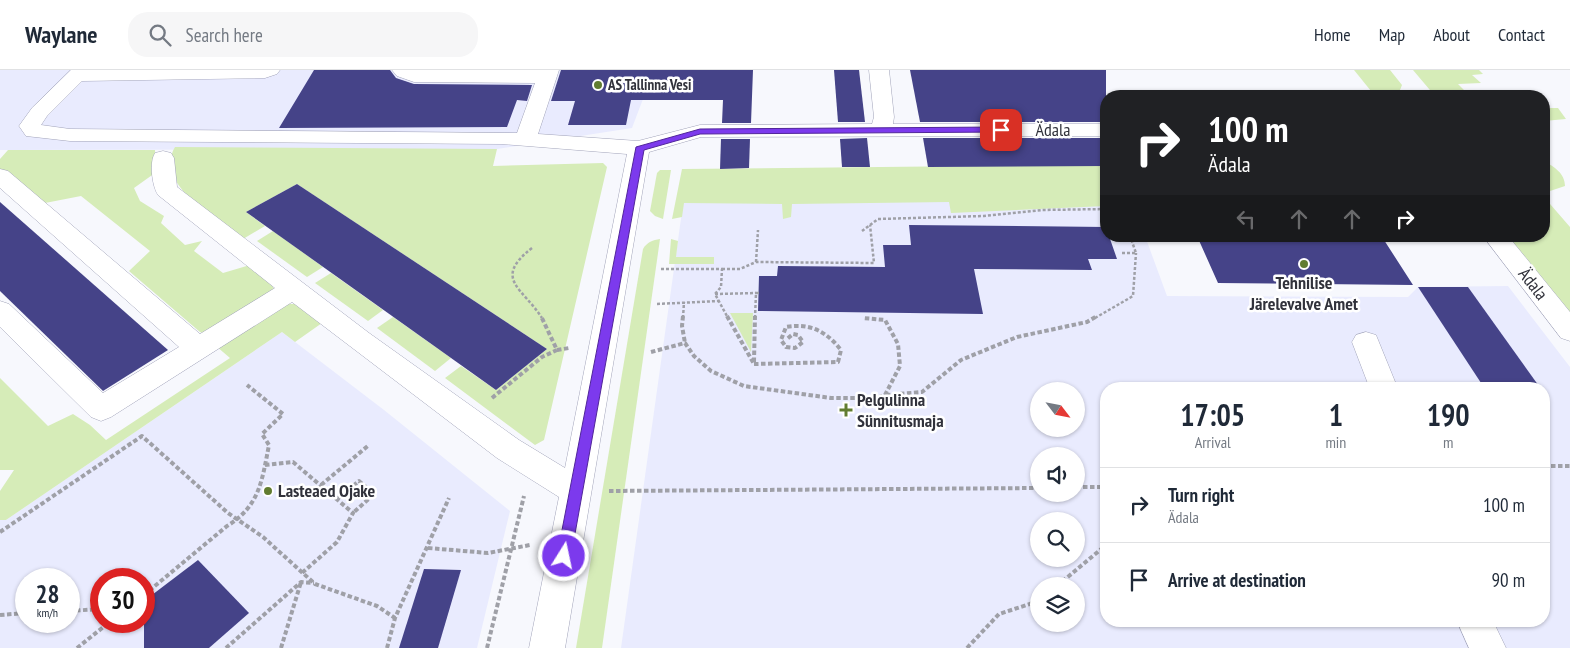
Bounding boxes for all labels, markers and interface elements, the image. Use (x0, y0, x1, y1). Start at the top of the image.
search box (128, 12, 478, 57)
text: Waylane (25, 19, 98, 50)
icon: search (146, 21, 174, 49)
text: Search here (186, 23, 263, 47)
text: Home (1314, 23, 1351, 46)
text: Map (1379, 23, 1405, 46)
text: About (1433, 23, 1470, 46)
text: Contact (1498, 23, 1545, 46)
place label: AS Tallinna Vesi (607, 75, 691, 94)
marker: AS Tallinna Vesi (592, 79, 604, 91)
text: 100 m (1208, 106, 1289, 152)
pin (980, 109, 1022, 151)
icon: right (1125, 110, 1190, 175)
icon: arrive (987, 116, 1015, 144)
street label: Ädala (1036, 118, 1070, 141)
text: Ädala (1208, 150, 1251, 178)
icon: left (1232, 205, 1260, 233)
icon: ahead (1285, 205, 1313, 233)
icon: ahead (1338, 205, 1366, 233)
icon: right (1391, 205, 1419, 233)
marker: Tehnilise Järelevalve Amet (1298, 258, 1310, 270)
street label: Ädala (1514, 263, 1553, 305)
place label: Tehnilise Järelevalve Amet (1249, 271, 1359, 315)
north arrow (1030, 382, 1085, 438)
map controls (1030, 382, 1085, 632)
place label: Pelgulinna Sünnitusmaja (857, 388, 944, 432)
text: 17:05 (1180, 395, 1245, 434)
text: 1 (1329, 395, 1343, 434)
text: 190 (1427, 395, 1470, 434)
marker: Pelgulinna Sünnitusmaja (839, 403, 853, 417)
text: Arrival (1195, 432, 1231, 452)
text: min (1325, 432, 1346, 452)
text: m (1443, 432, 1453, 452)
button: sound (1030, 447, 1085, 502)
place label: Lasteaed Ojake (278, 479, 376, 502)
text: Turn right (1168, 483, 1234, 507)
marker: Lasteaed Ojake (262, 485, 274, 497)
icon: right (1125, 491, 1153, 519)
text: 100 m (1483, 493, 1525, 517)
text: Ädala (1168, 507, 1199, 527)
button: search (1030, 512, 1085, 567)
position arrow (537, 529, 589, 581)
icon: arrive (1125, 566, 1153, 594)
speed limit sign: 30 (90, 568, 155, 633)
text: Arrive at destination (1168, 568, 1306, 592)
text: 90 m (1492, 568, 1525, 592)
button: layers (1030, 577, 1085, 632)
text: 28 (36, 578, 59, 610)
text: km/h (37, 605, 58, 620)

